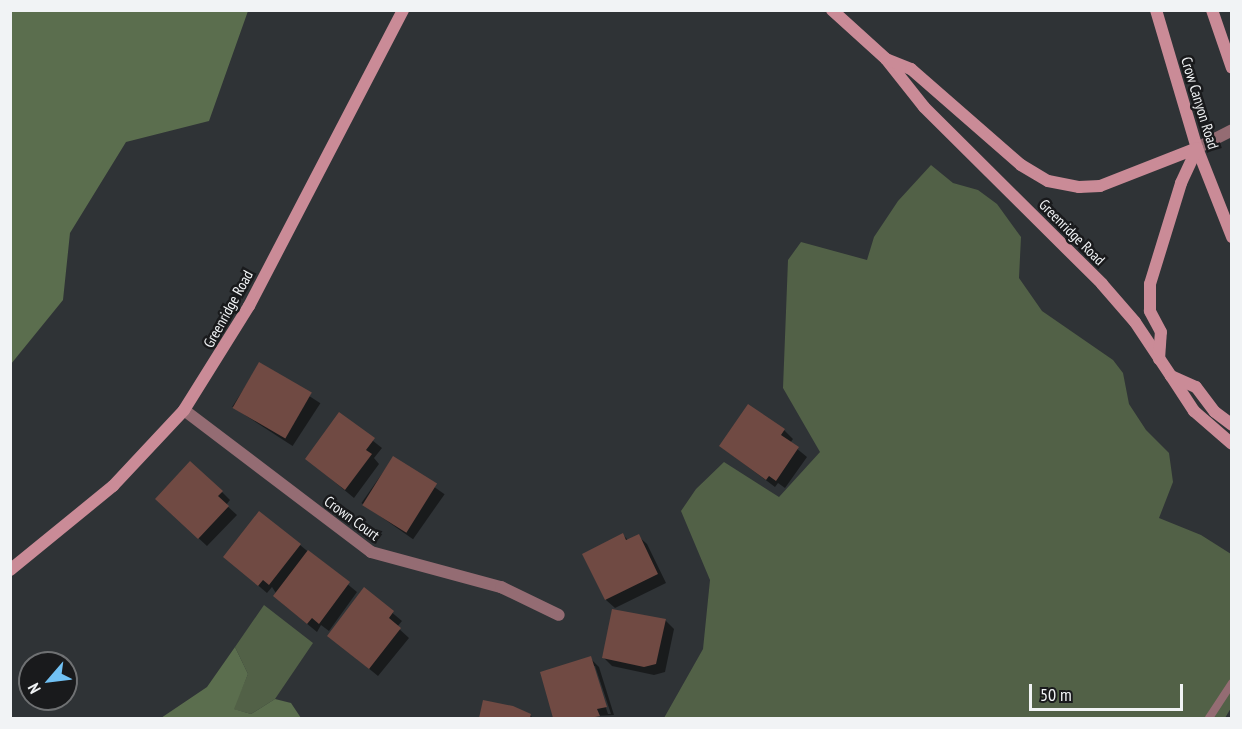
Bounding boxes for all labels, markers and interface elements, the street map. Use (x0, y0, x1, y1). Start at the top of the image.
street label: Crow Canyon Road (1177, 55, 1223, 151)
street label: Greenridge Road (1035, 195, 1109, 269)
street label: Greenridge Road (199, 267, 257, 351)
street label: Crown Court (321, 492, 383, 544)
north arrow (18, 651, 78, 711)
scale bar (1032, 672, 1186, 710)
text: N (23, 680, 45, 697)
text: 50 m (1040, 683, 1072, 706)

